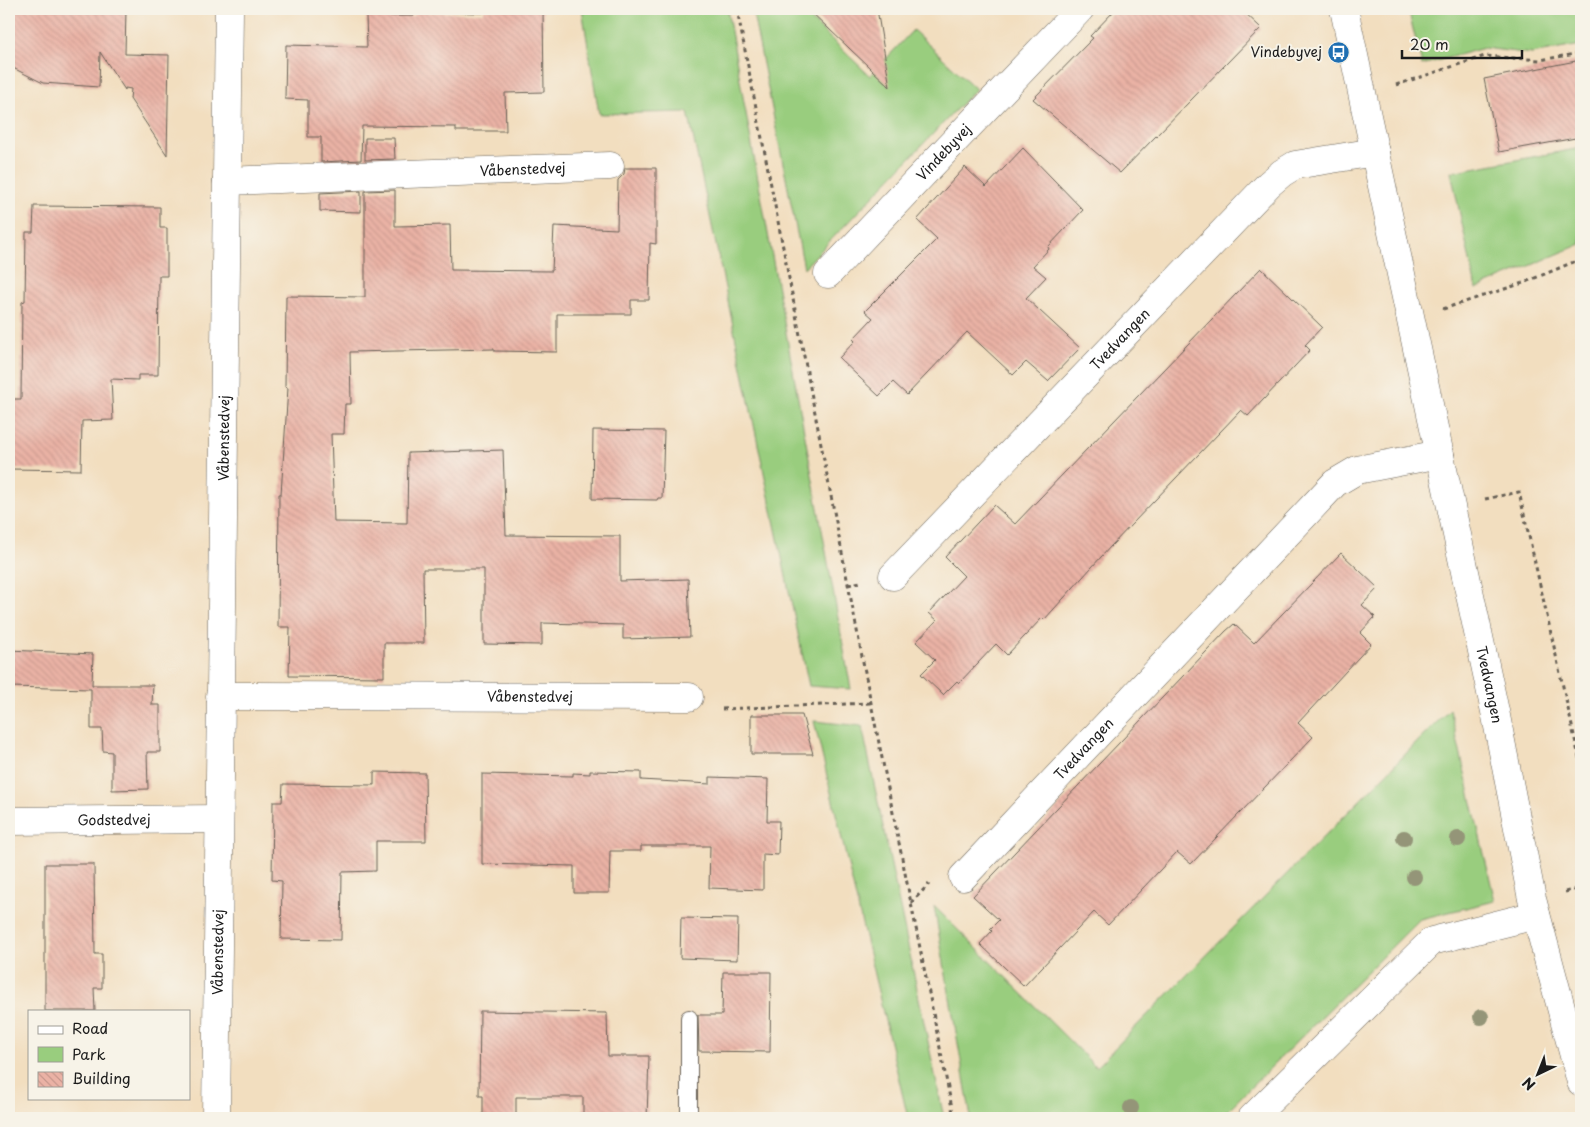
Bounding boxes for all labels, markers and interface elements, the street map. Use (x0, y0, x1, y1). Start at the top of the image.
scale bar (1402, 28, 1522, 60)
text: 20 m (1410, 32, 1449, 55)
bus stop icon: Vindebyvej (1326, 40, 1350, 64)
place label: Vindebyvej (1250, 41, 1322, 62)
street label: Vindebyvej (911, 119, 976, 185)
street label: Våbenstedvej (479, 157, 566, 181)
street label: Tvedvangen (1085, 303, 1154, 375)
street label: Våbenstedvej (212, 395, 234, 481)
street label: Tvedvangen (1471, 644, 1508, 725)
street label: Våbenstedvej (487, 686, 573, 707)
street label: Tvedvangen (1049, 713, 1118, 784)
street label: Godstedvej (77, 809, 151, 830)
street label: Våbenstedvej (206, 909, 228, 995)
legend (28, 1010, 190, 1100)
text: Road (72, 1016, 108, 1039)
text: Park (72, 1042, 106, 1065)
north arrow (1512, 1050, 1562, 1100)
text: Building (72, 1066, 131, 1089)
text: N (1518, 1072, 1540, 1095)

